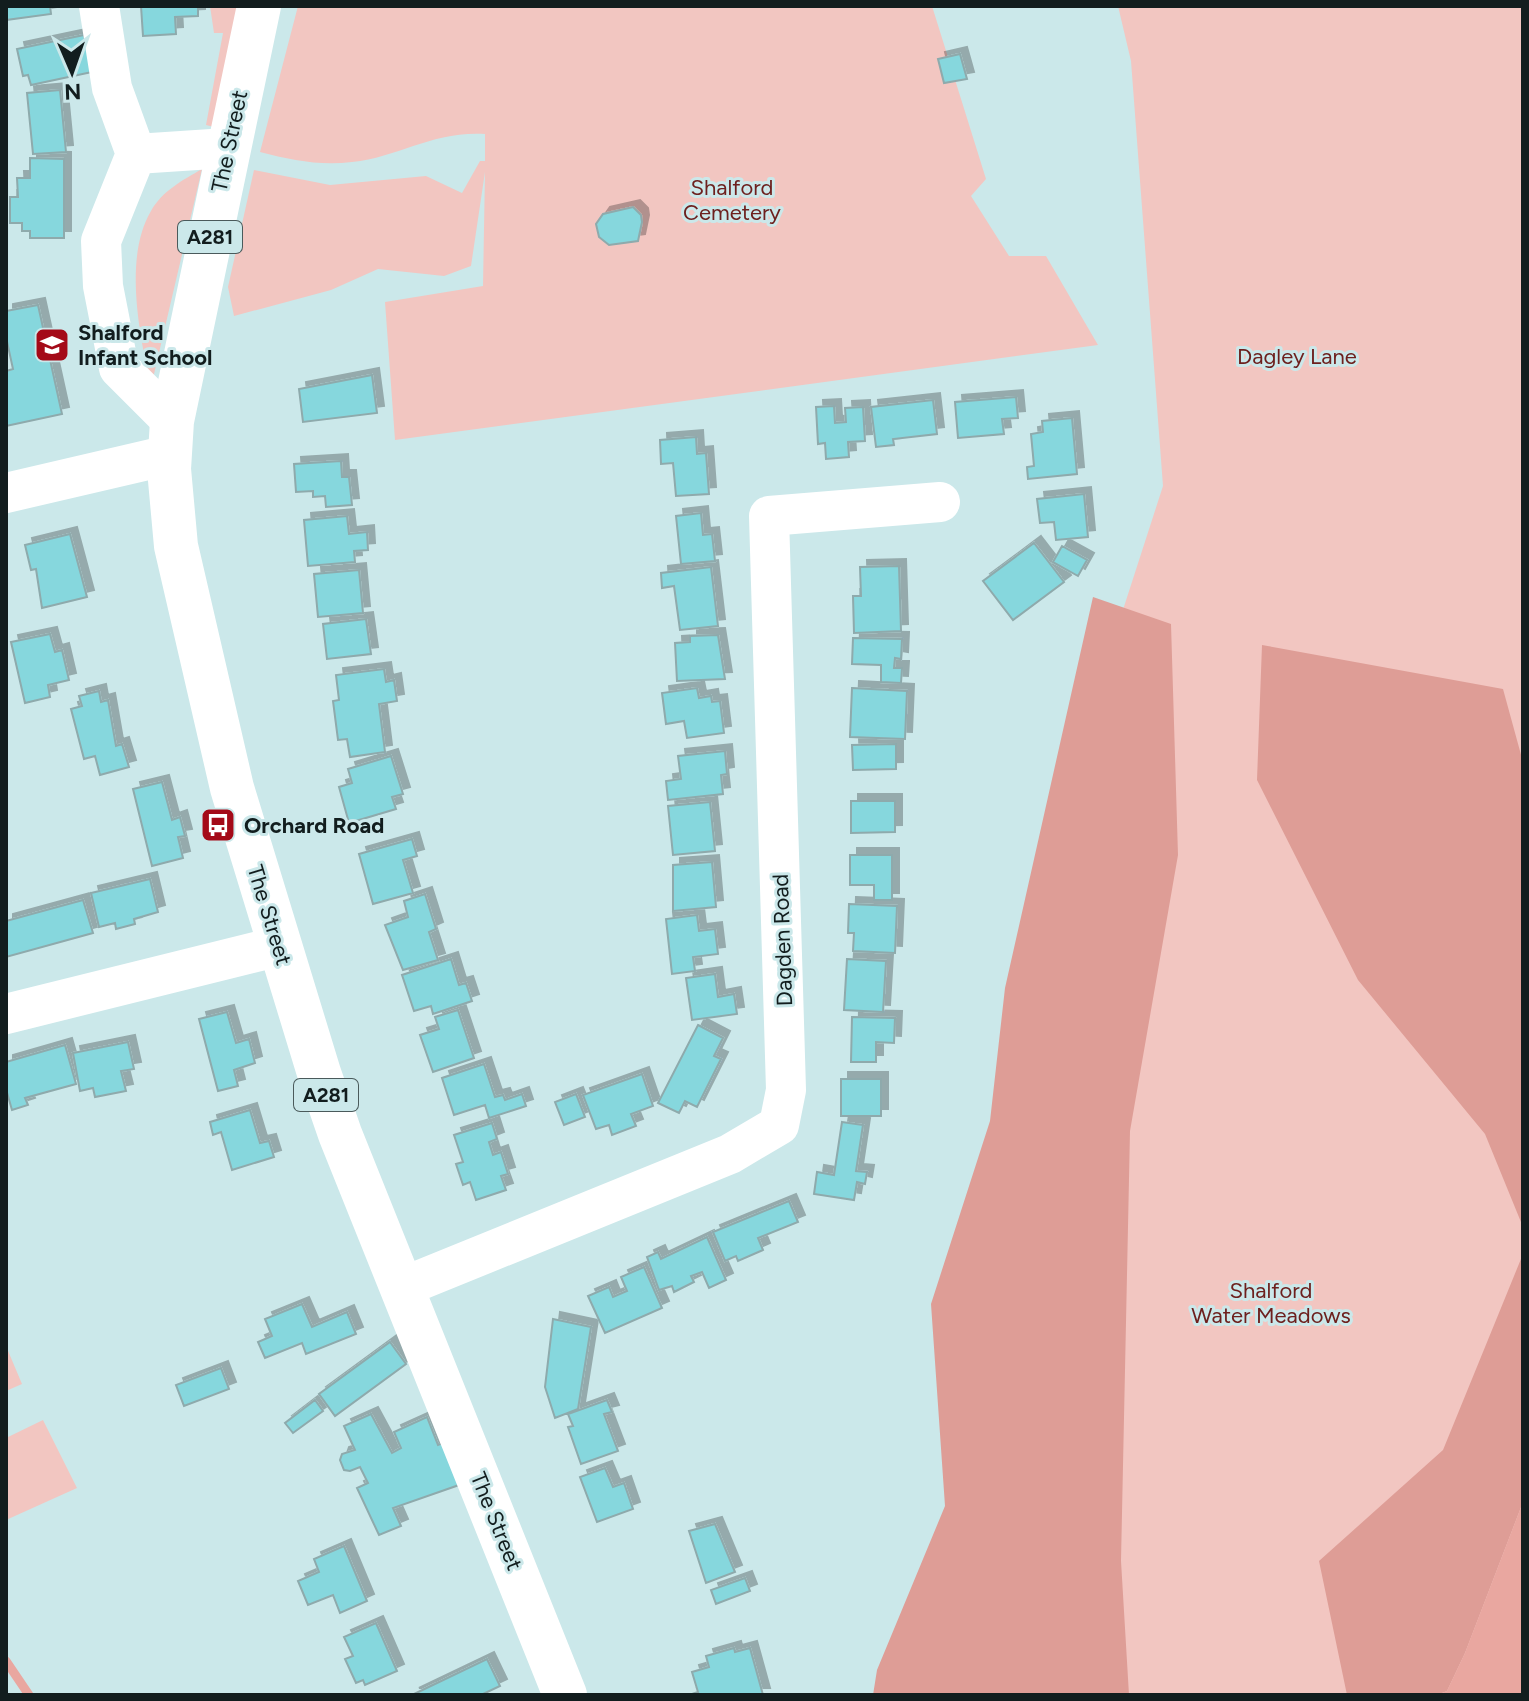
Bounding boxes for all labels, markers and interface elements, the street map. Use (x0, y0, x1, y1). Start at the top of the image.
north arrow (32, 32, 112, 112)
text: N (64, 78, 82, 105)
street label: The Street (206, 88, 253, 195)
park label: Shalford Cemetery (683, 174, 781, 226)
road number: A281 (178, 221, 242, 253)
place label: Shalford Infant School (78, 319, 212, 371)
school or university icon: Shalford Infant School (33, 326, 71, 364)
park label: Dagley Lane (1237, 343, 1357, 370)
bus stop icon: Orchard Road (199, 806, 237, 844)
place label: Orchard Road (244, 812, 384, 839)
street label: The Street (241, 862, 298, 969)
street label: Dagden Road (767, 873, 798, 1007)
road number: A281 (294, 1079, 358, 1111)
park label: Shalford Water Meadows (1191, 1277, 1351, 1329)
street label: The Street (465, 1468, 528, 1574)

